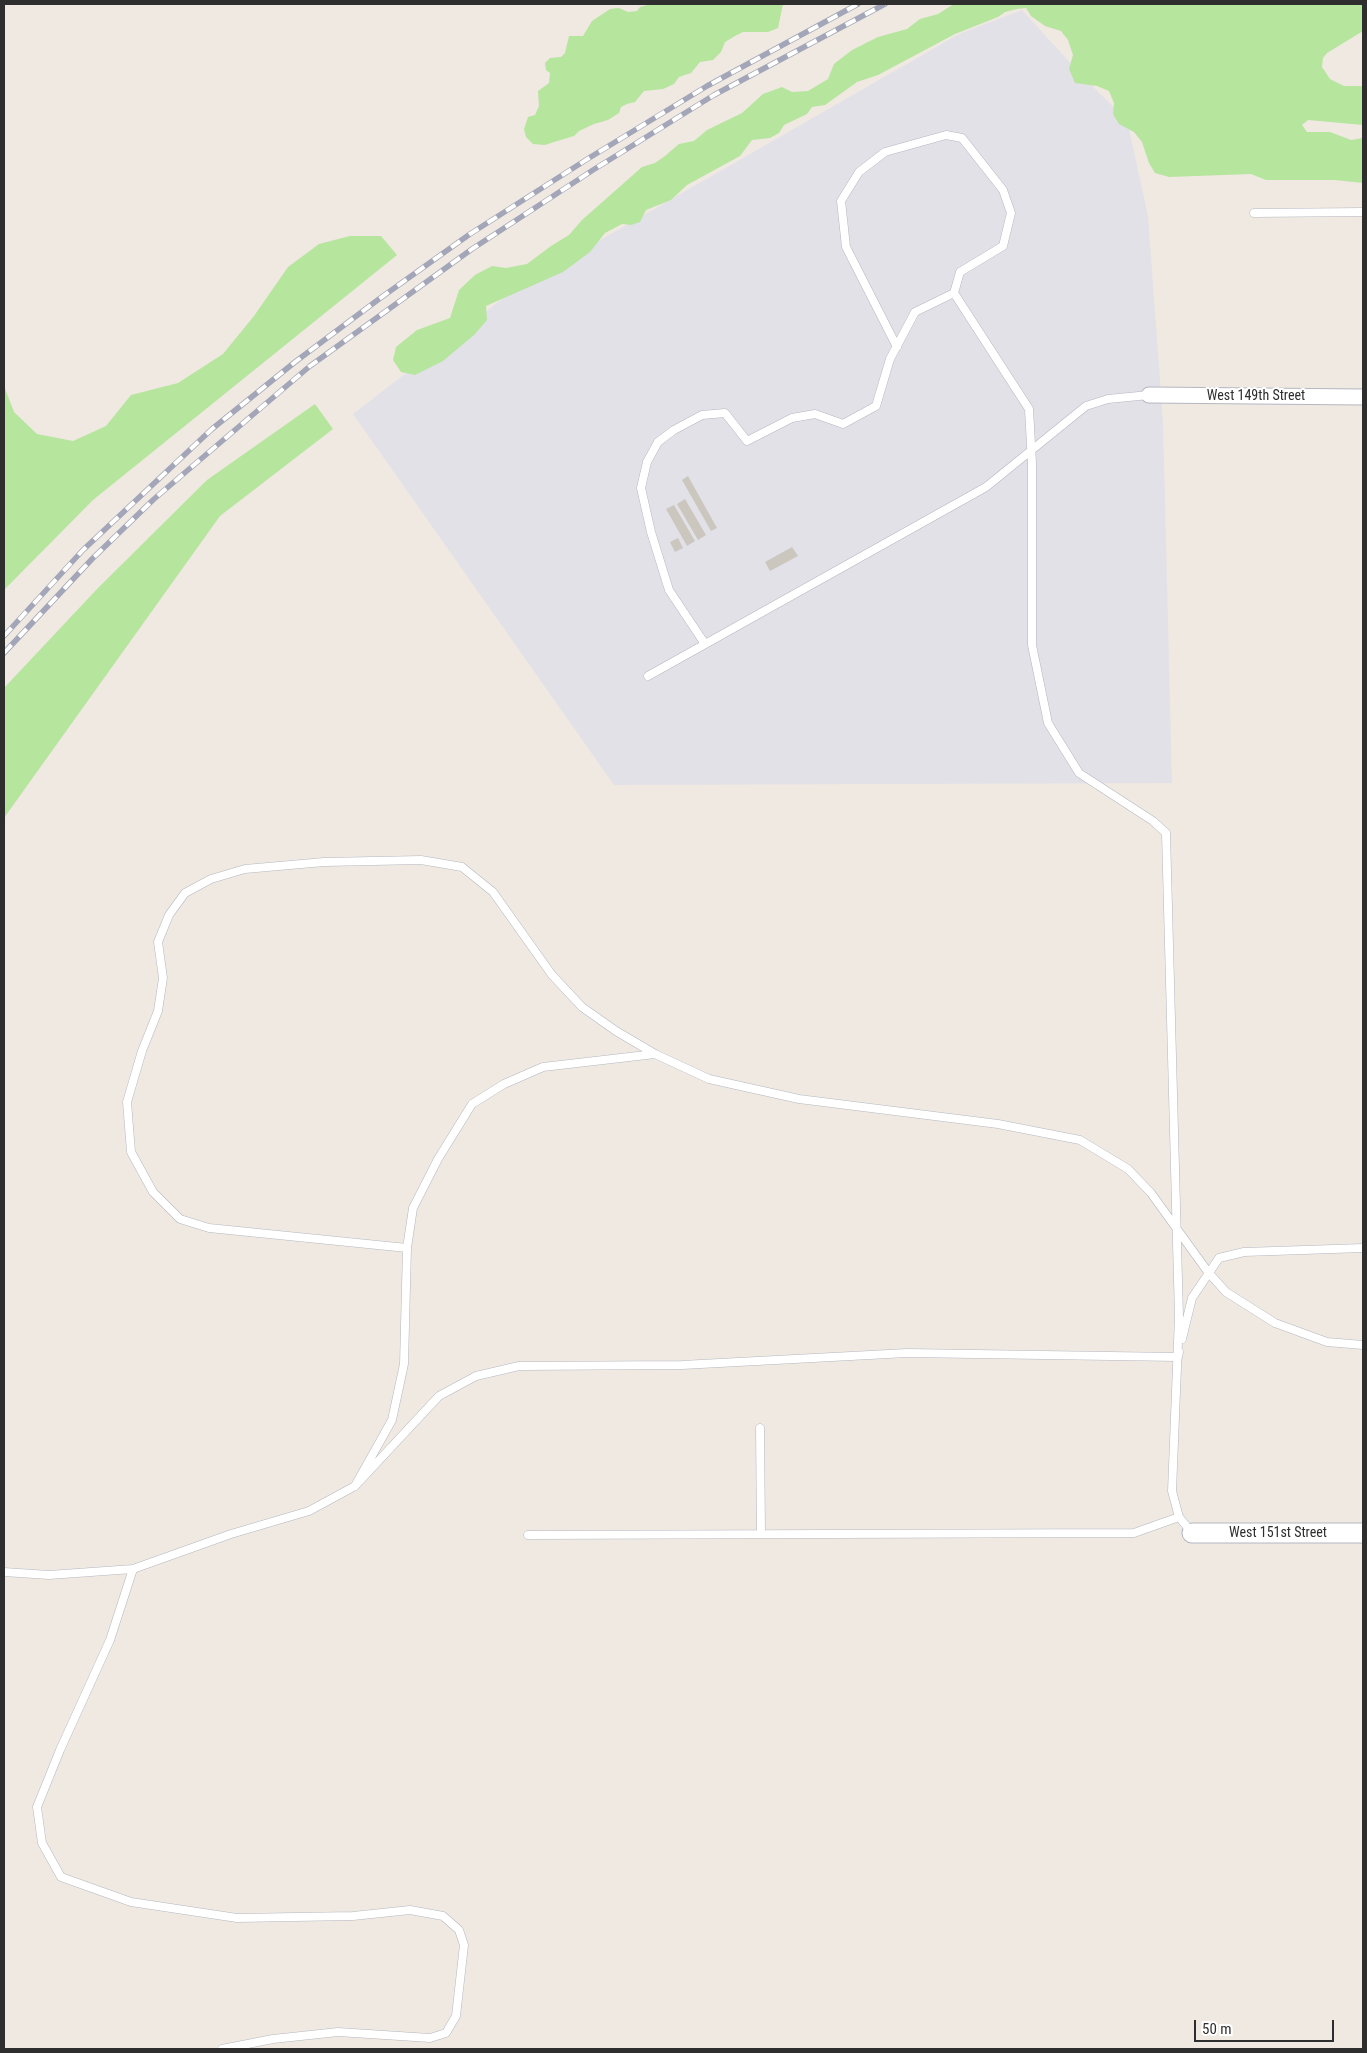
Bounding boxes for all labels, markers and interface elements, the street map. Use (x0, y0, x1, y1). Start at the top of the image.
street label: West 149th Street (1207, 388, 1305, 404)
street label: West 151st Street (1229, 1525, 1327, 1541)
scale bar (1197, 2010, 1337, 2042)
text: 50 m (1202, 2020, 1232, 2038)

